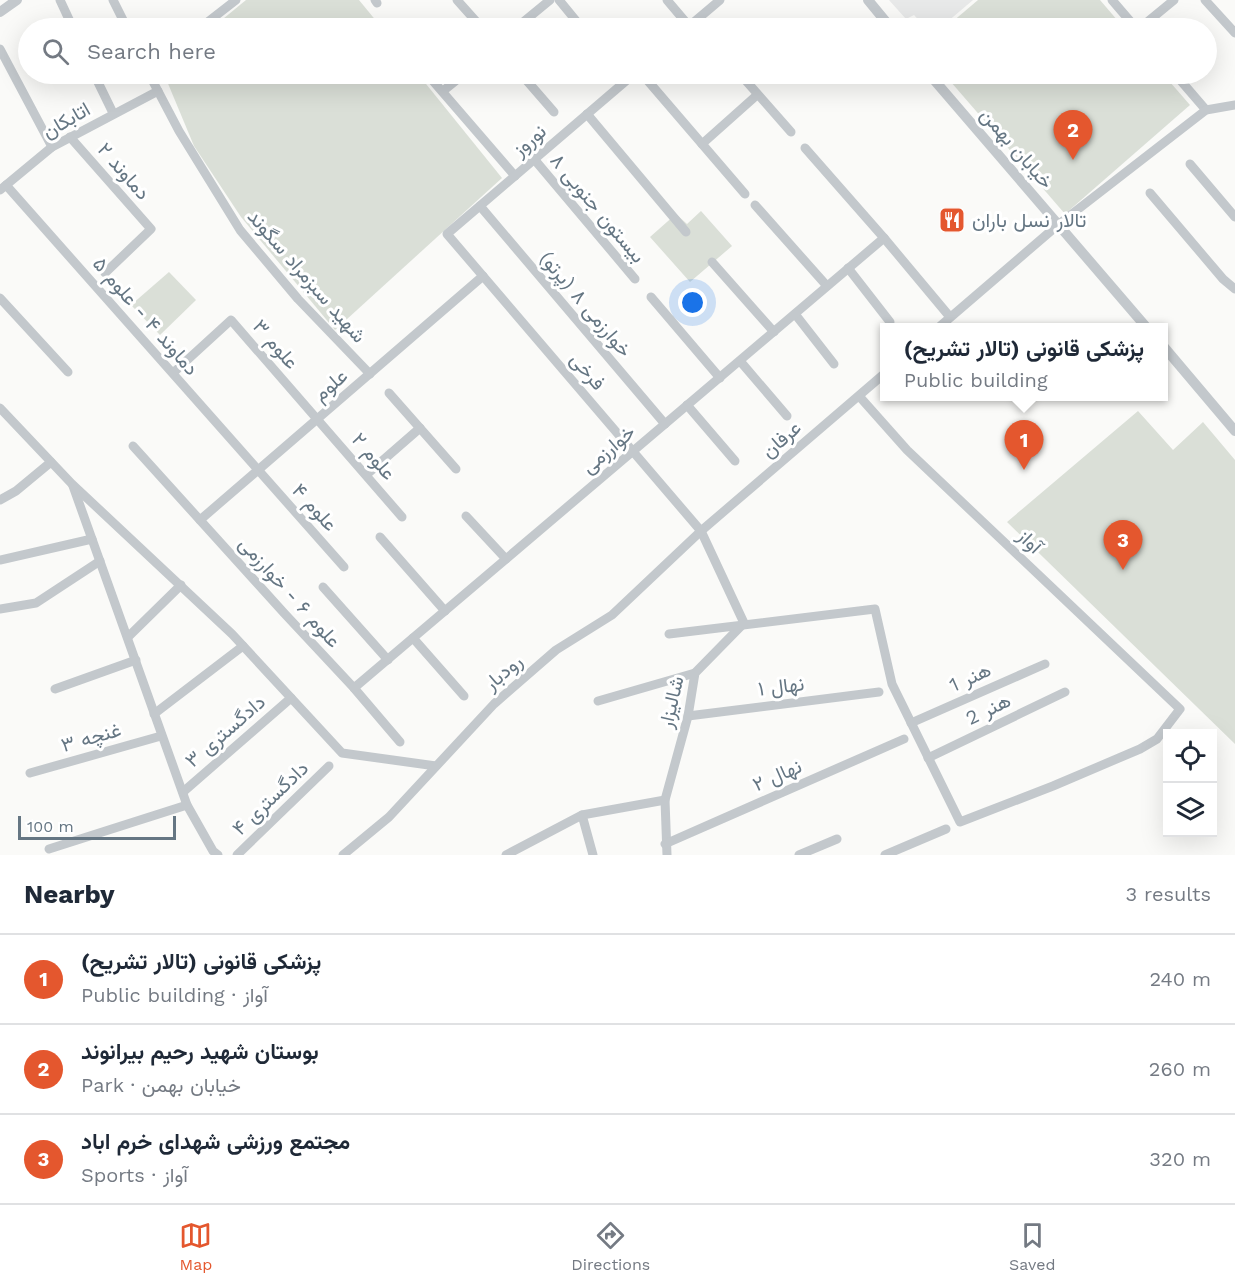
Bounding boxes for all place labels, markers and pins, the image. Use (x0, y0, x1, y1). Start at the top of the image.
pin: 2 (1054, 110, 1092, 160)
restaurant icon: تالار نسل باران (937, 205, 967, 235)
place label: تالار نسل باران (972, 208, 1086, 233)
pin: 1 (1004, 420, 1044, 470)
pin: 3 (1104, 520, 1142, 570)

